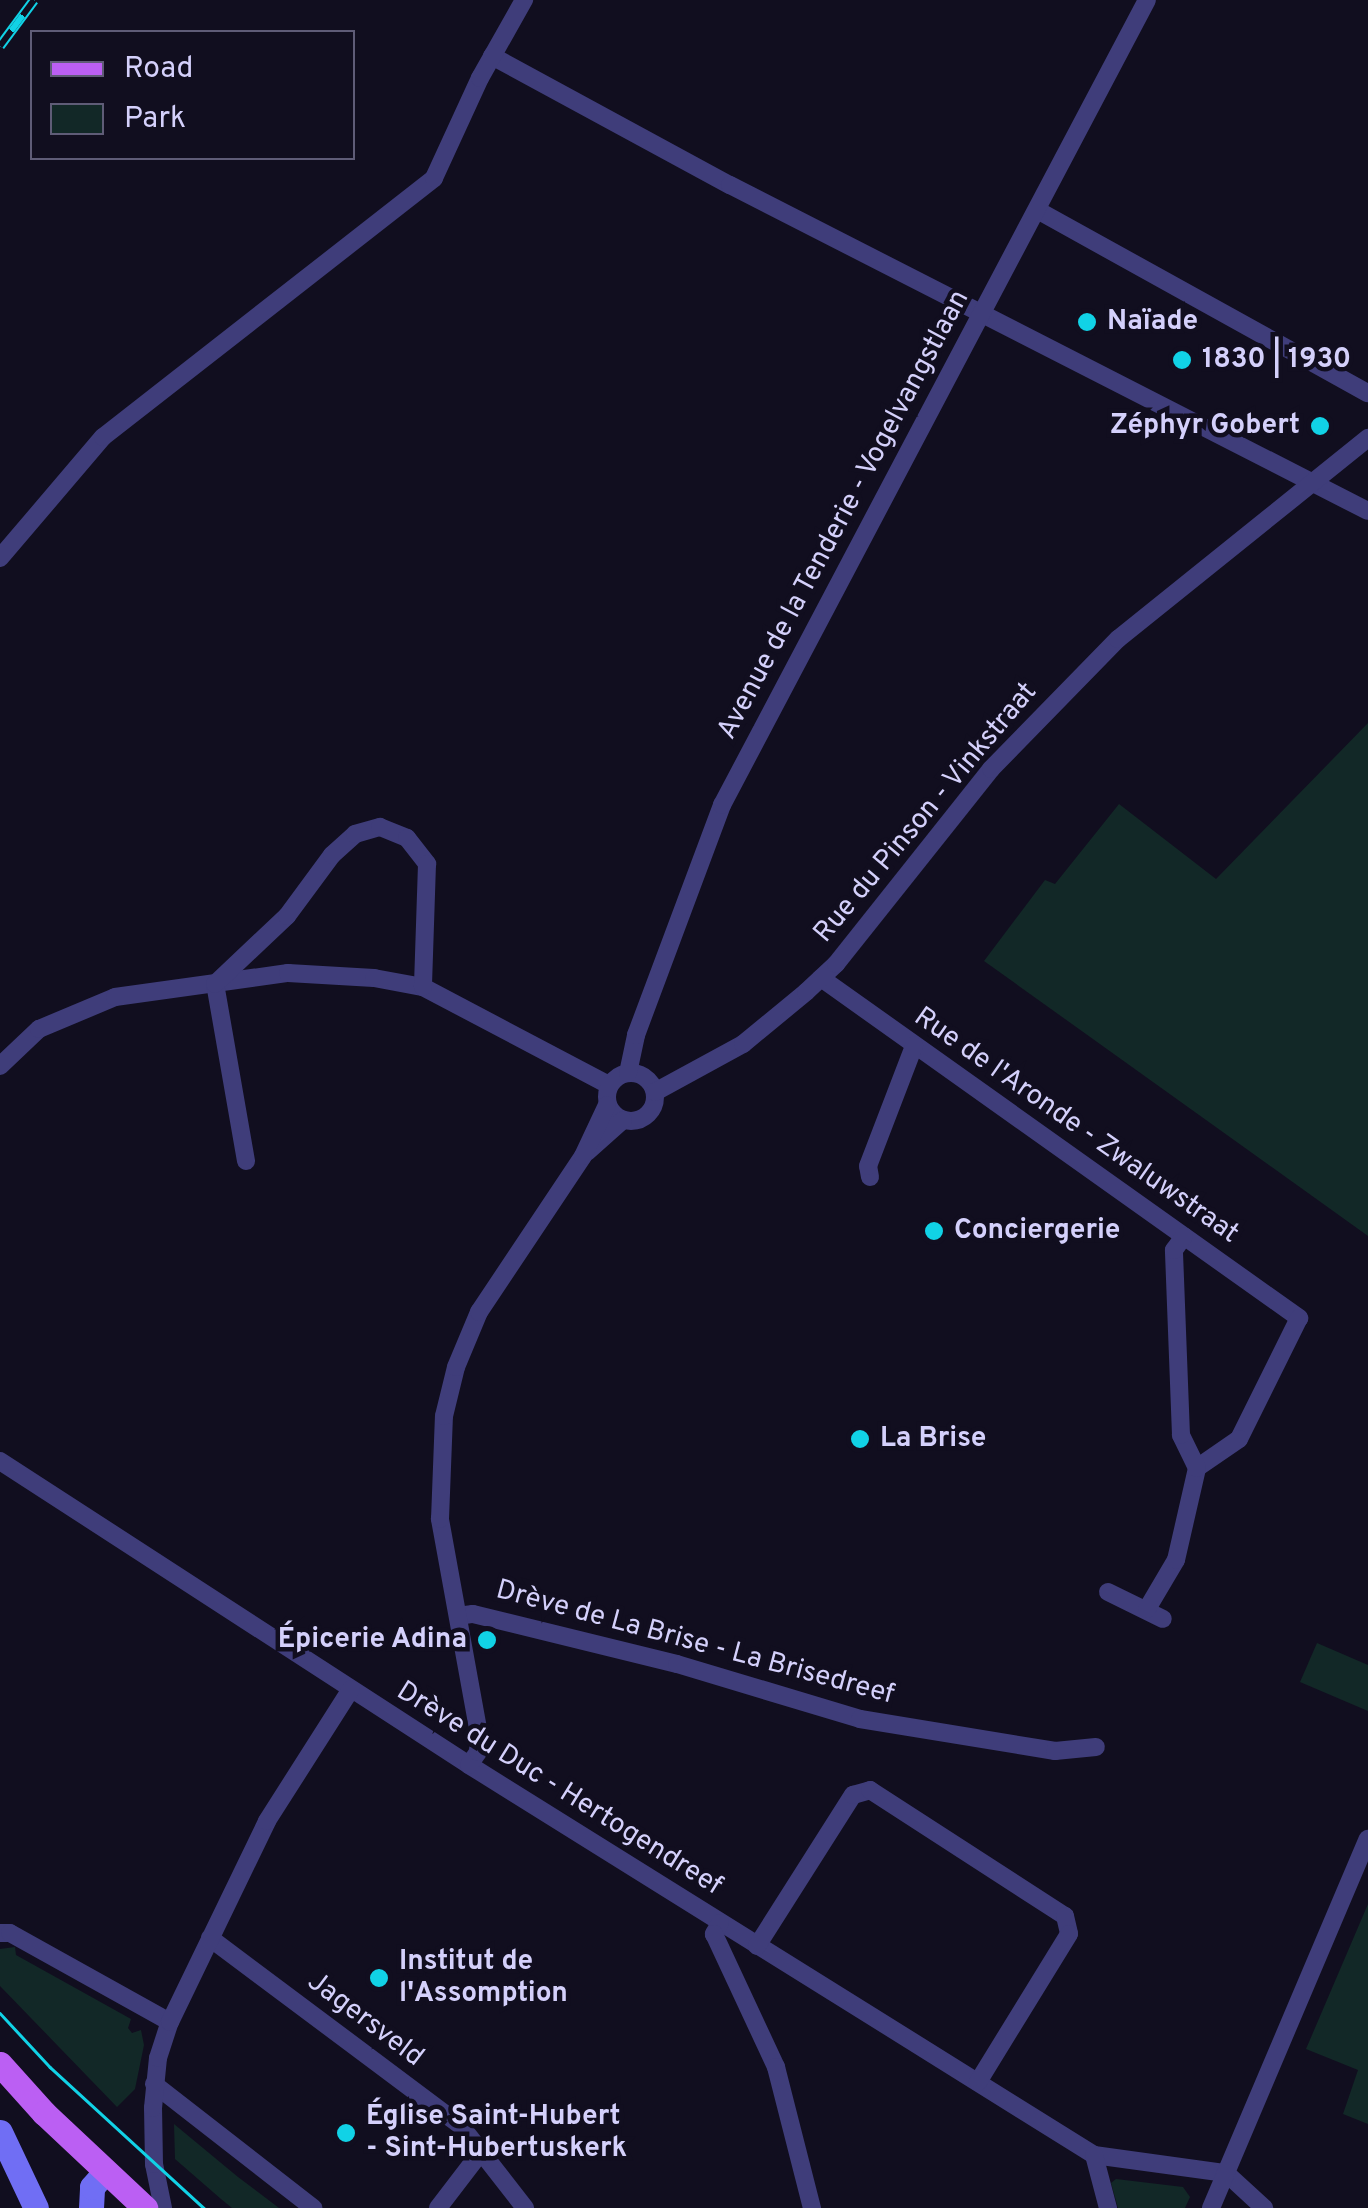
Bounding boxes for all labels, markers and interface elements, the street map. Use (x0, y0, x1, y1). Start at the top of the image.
legend (30, 30, 355, 160)
text: Road (124, 51, 193, 88)
text: Park (124, 101, 186, 138)
street label: Avenue de la Tenderie - Vogelvangstlaan (710, 284, 978, 746)
place label: Naïade (1107, 305, 1198, 339)
marker: Naïade (1076, 311, 1098, 333)
place label: 1830 | 1930 (1202, 343, 1351, 377)
marker: 1830 | 1930 (1171, 349, 1193, 371)
place label: Zéphyr Gobert (1110, 409, 1300, 443)
marker: Zéphyr Gobert (1309, 415, 1331, 437)
street label: Rue du Pinson - Vinkstraat (807, 676, 1045, 950)
street label: Rue de l'Aronde - Zwaluwstraat (907, 1001, 1245, 1251)
place label: Conciergerie (954, 1214, 1120, 1248)
marker: Conciergerie (923, 1220, 945, 1242)
place label: La Brise (880, 1422, 986, 1456)
marker: La Brise (849, 1428, 871, 1450)
street label: Drève de La Brise - La Brisedreef (492, 1574, 898, 1712)
place label: Épicerie Adina (277, 1623, 467, 1657)
marker: Épicerie Adina (476, 1629, 498, 1651)
street label: Drève du Duc - Hertogendreef (390, 1675, 728, 1903)
place label: Institut de l'Assomption (399, 1945, 568, 2011)
street label: Jagersveld (300, 1965, 430, 2075)
marker: Institut de l'Assomption (368, 1967, 390, 1989)
place label: Église Saint-Hubert - Sint-Hubertuskerk (366, 2100, 627, 2166)
marker: Église Saint-Hubert - Sint-Hubertuskerk (335, 2122, 357, 2144)

